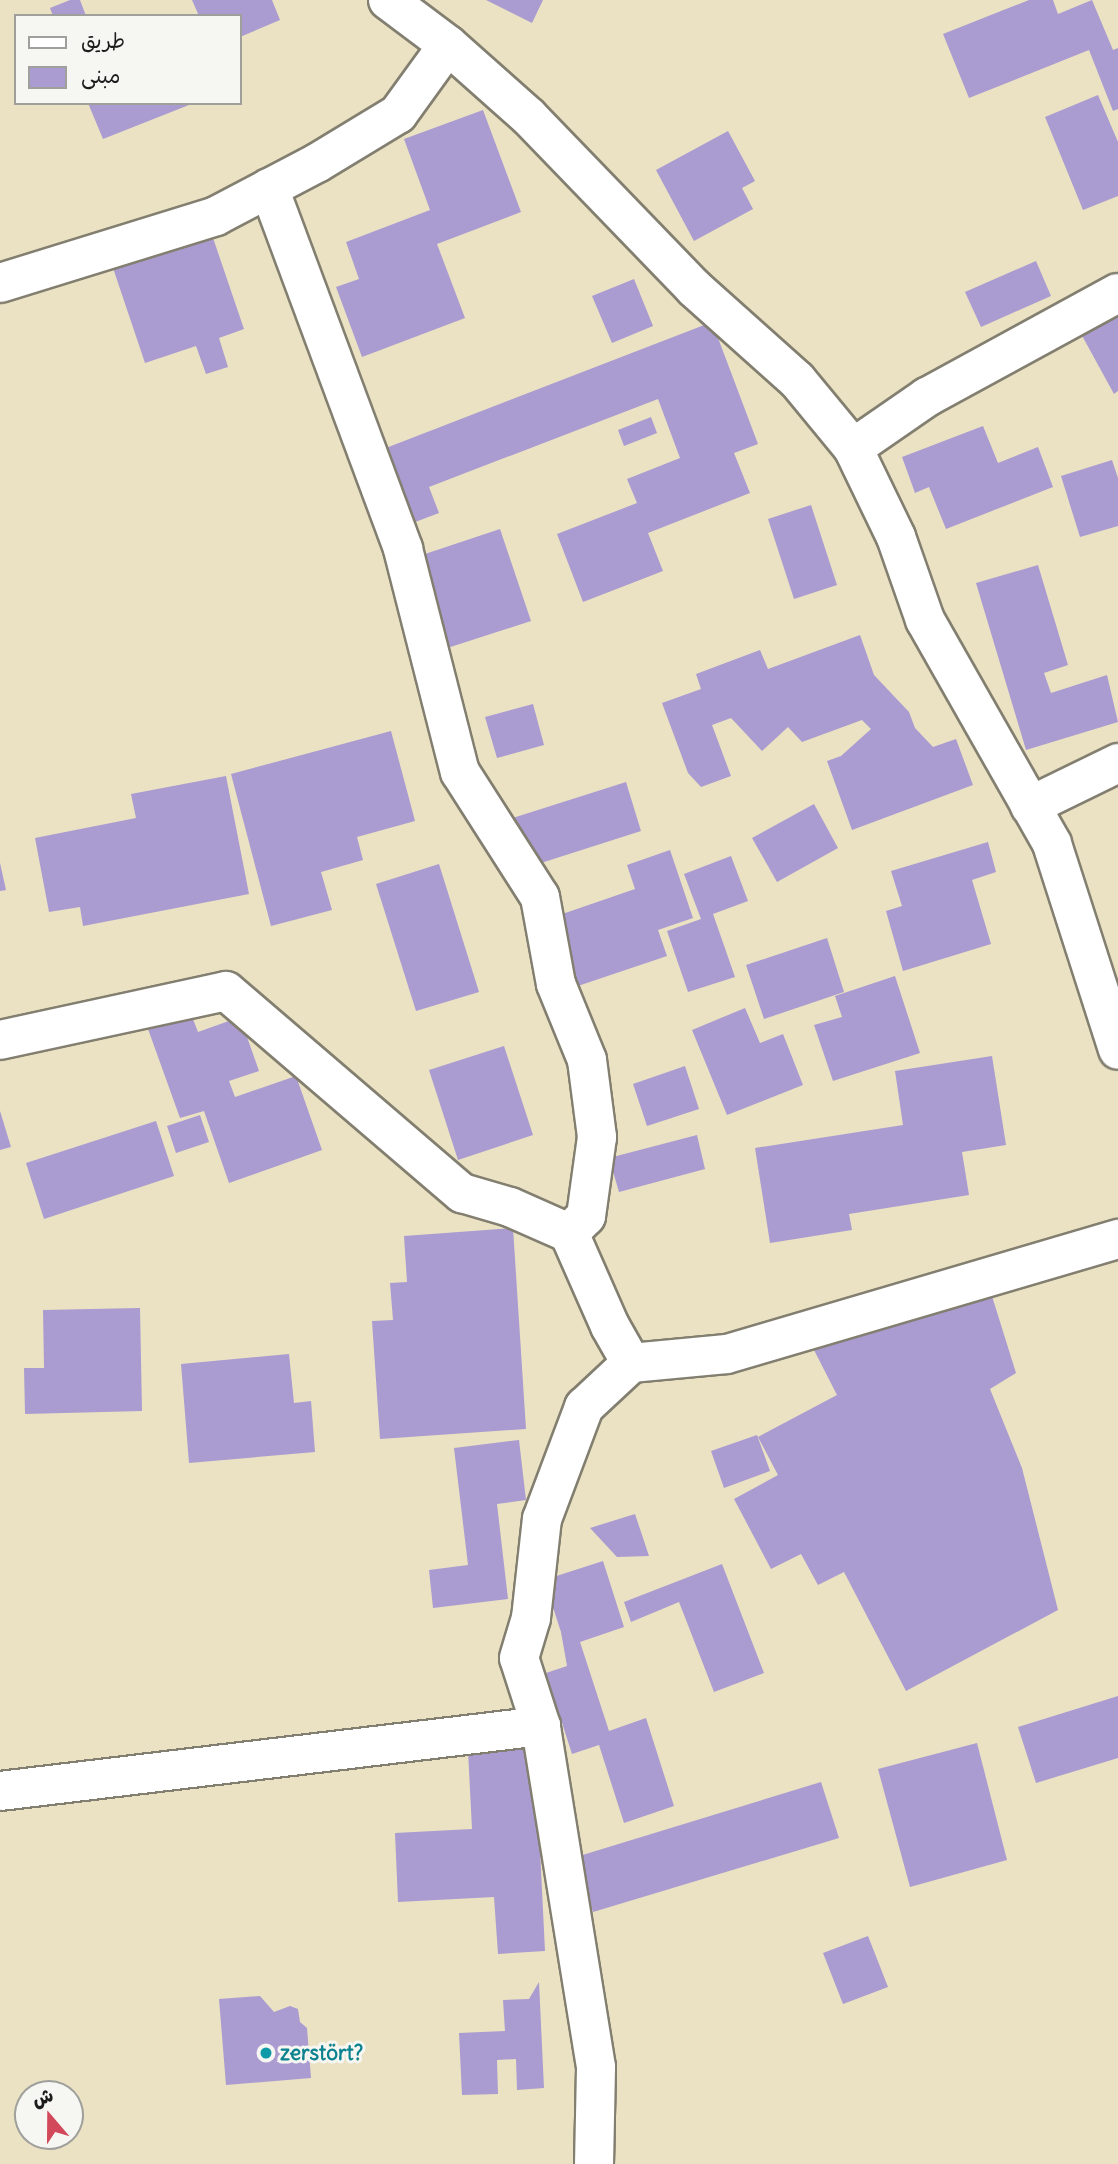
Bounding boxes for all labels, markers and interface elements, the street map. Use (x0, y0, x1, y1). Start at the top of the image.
legend (14, 14, 242, 105)
text: طريق (81, 27, 125, 54)
text: مبنى (81, 62, 120, 89)
place label: zerstört? (280, 2040, 363, 2066)
marker: zerstört? (258, 2045, 274, 2061)
north arrow (14, 2080, 84, 2150)
text: ش (29, 2082, 56, 2112)

